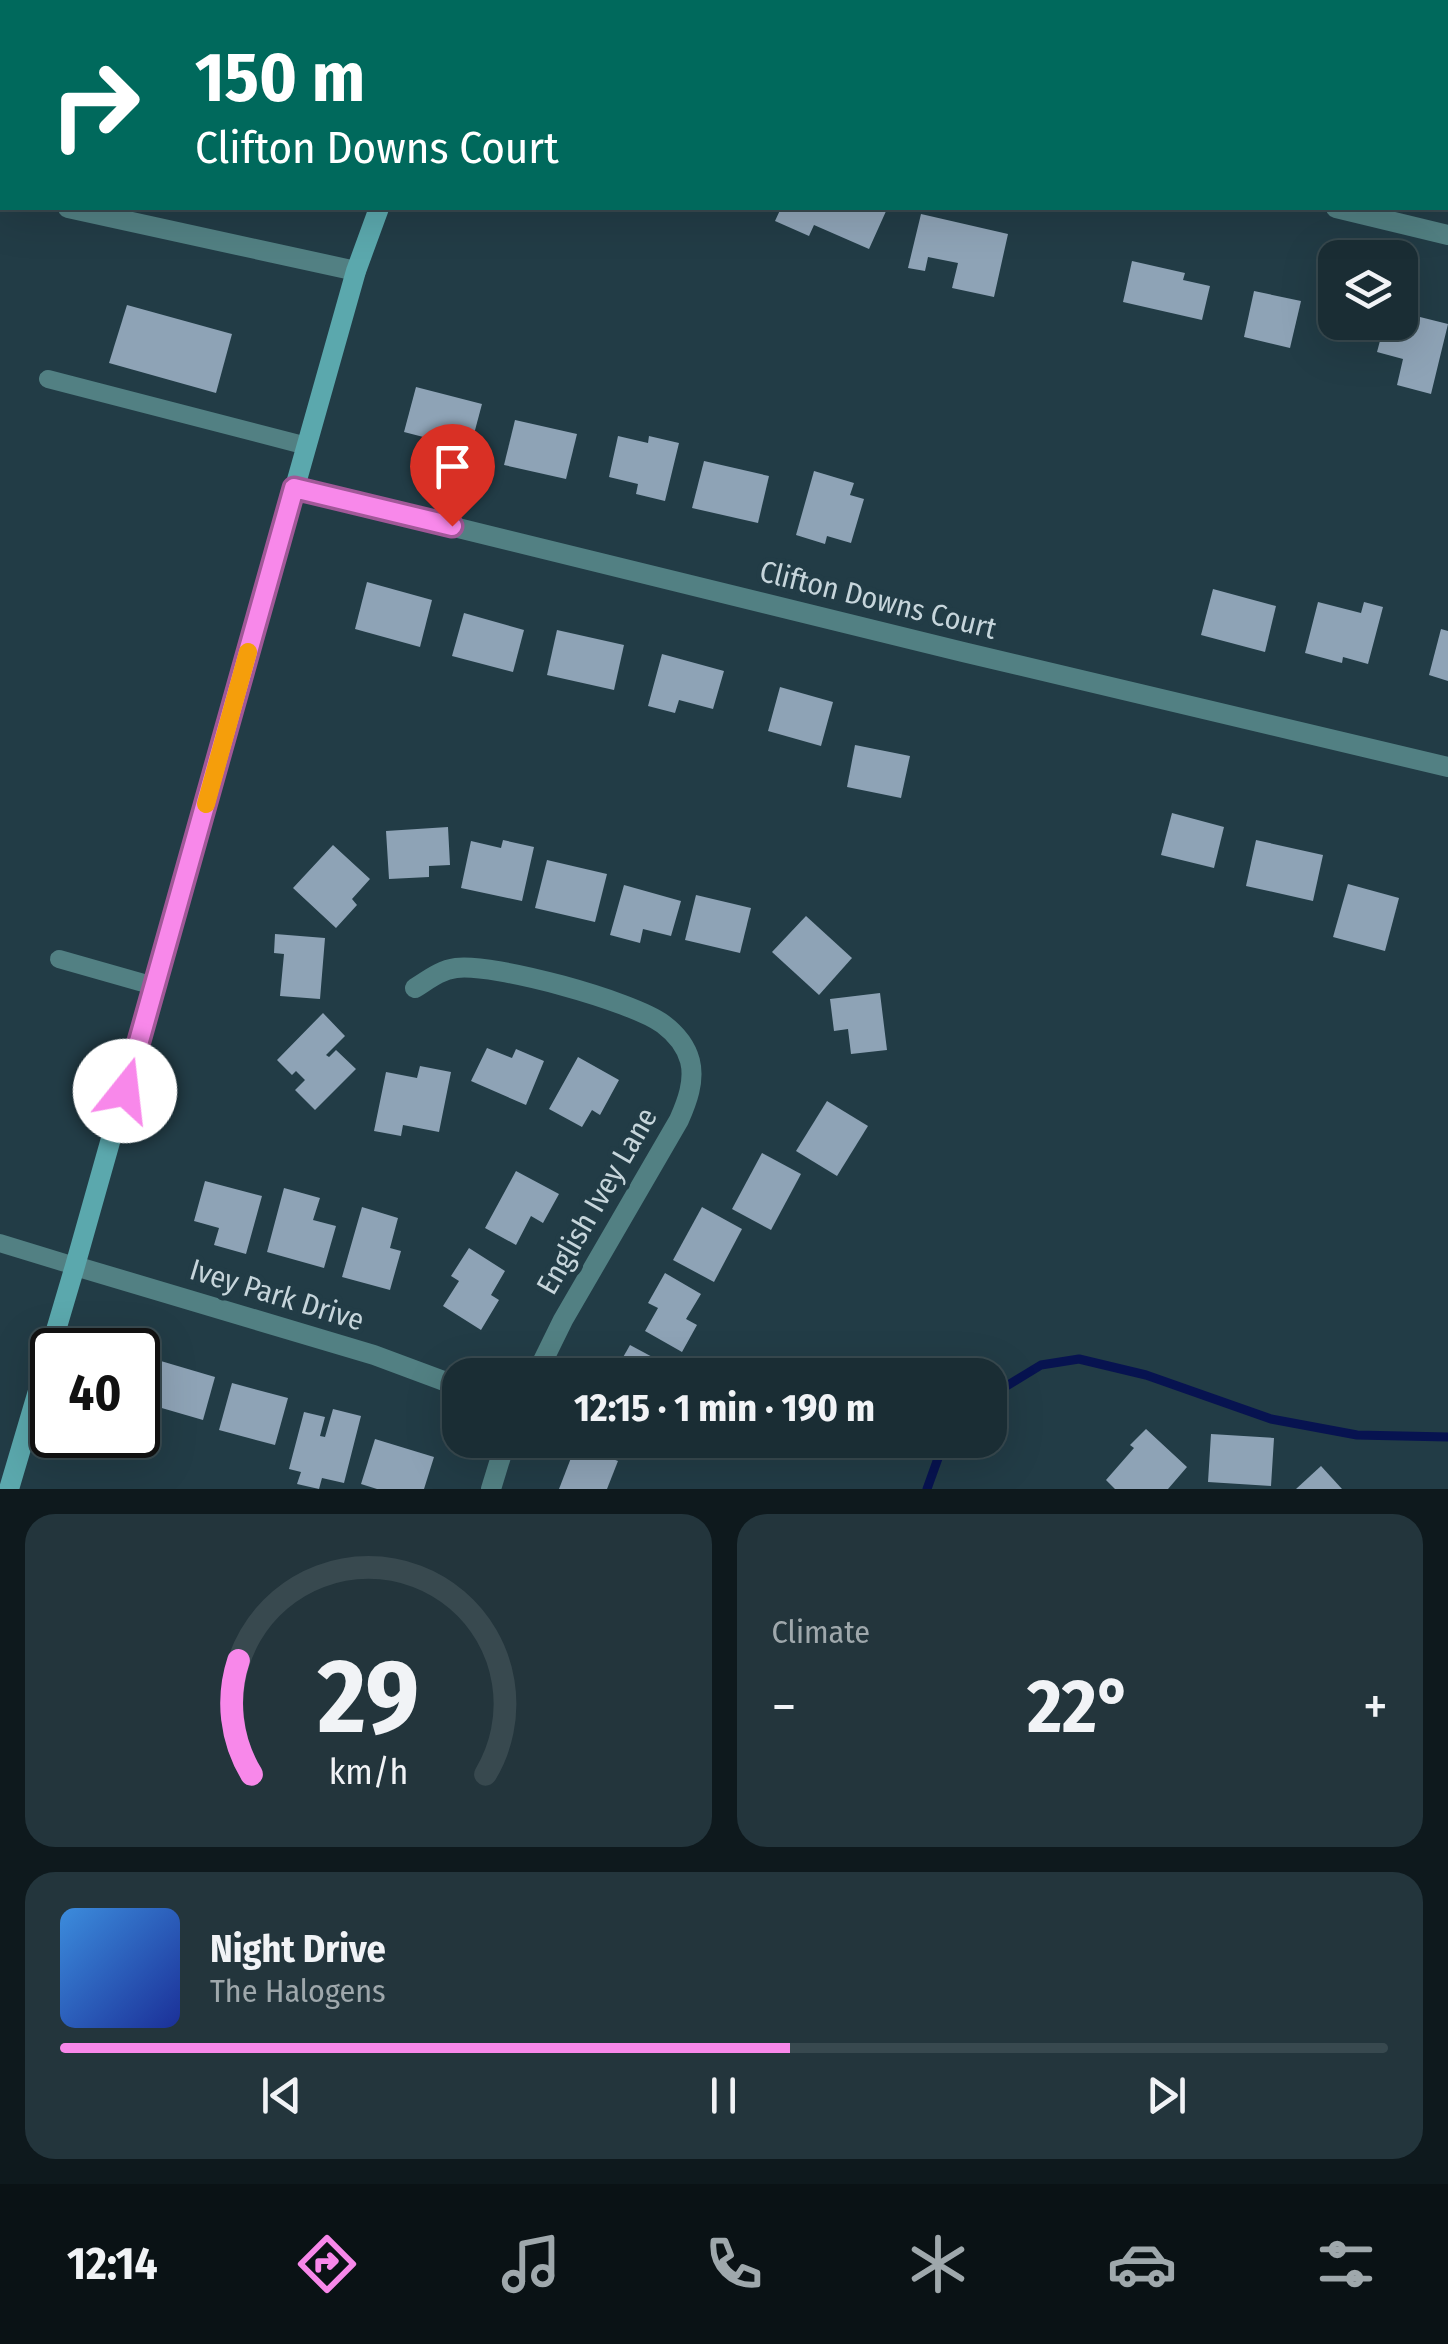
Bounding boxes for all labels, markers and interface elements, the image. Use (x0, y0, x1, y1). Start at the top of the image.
text: 150 m (195, 36, 365, 120)
icon: right (30, 40, 160, 170)
text: Clifton Downs Court (195, 121, 559, 175)
map controls (1318, 240, 1418, 340)
button: layers (1318, 240, 1418, 340)
pin (410, 424, 495, 527)
icon: arrive (425, 439, 480, 494)
street label: Clifton Downs Court (756, 553, 1000, 647)
position arrow (73, 1039, 177, 1143)
street label: English Ivey Lane (529, 1101, 665, 1301)
street label: Ivey Park Drive (186, 1251, 368, 1339)
speed limit sign: 40 (30, 1328, 160, 1458)
text: 12:15 · 1 min · 190 m (574, 1385, 875, 1431)
text: Climate (772, 1613, 870, 1651)
text: 29 (317, 1635, 419, 1760)
text: 22° (1027, 1662, 1132, 1752)
text: − (772, 1674, 796, 1740)
text: + (1363, 1674, 1388, 1740)
text: km/h (328, 1751, 408, 1793)
text: Night Drive (210, 1926, 386, 1972)
text: The Halogens (210, 1972, 386, 2010)
icon: previous (254, 2068, 309, 2123)
icon: pause (696, 2068, 751, 2123)
icon: next (1139, 2068, 1194, 2123)
icon: directions (292, 2229, 362, 2299)
icon: music (496, 2229, 566, 2299)
icon: phone (699, 2229, 769, 2299)
icon: climate (903, 2229, 973, 2299)
icon: car (1107, 2229, 1177, 2299)
icon: filters (1311, 2229, 1381, 2299)
text: 12:14 (67, 2237, 158, 2291)

